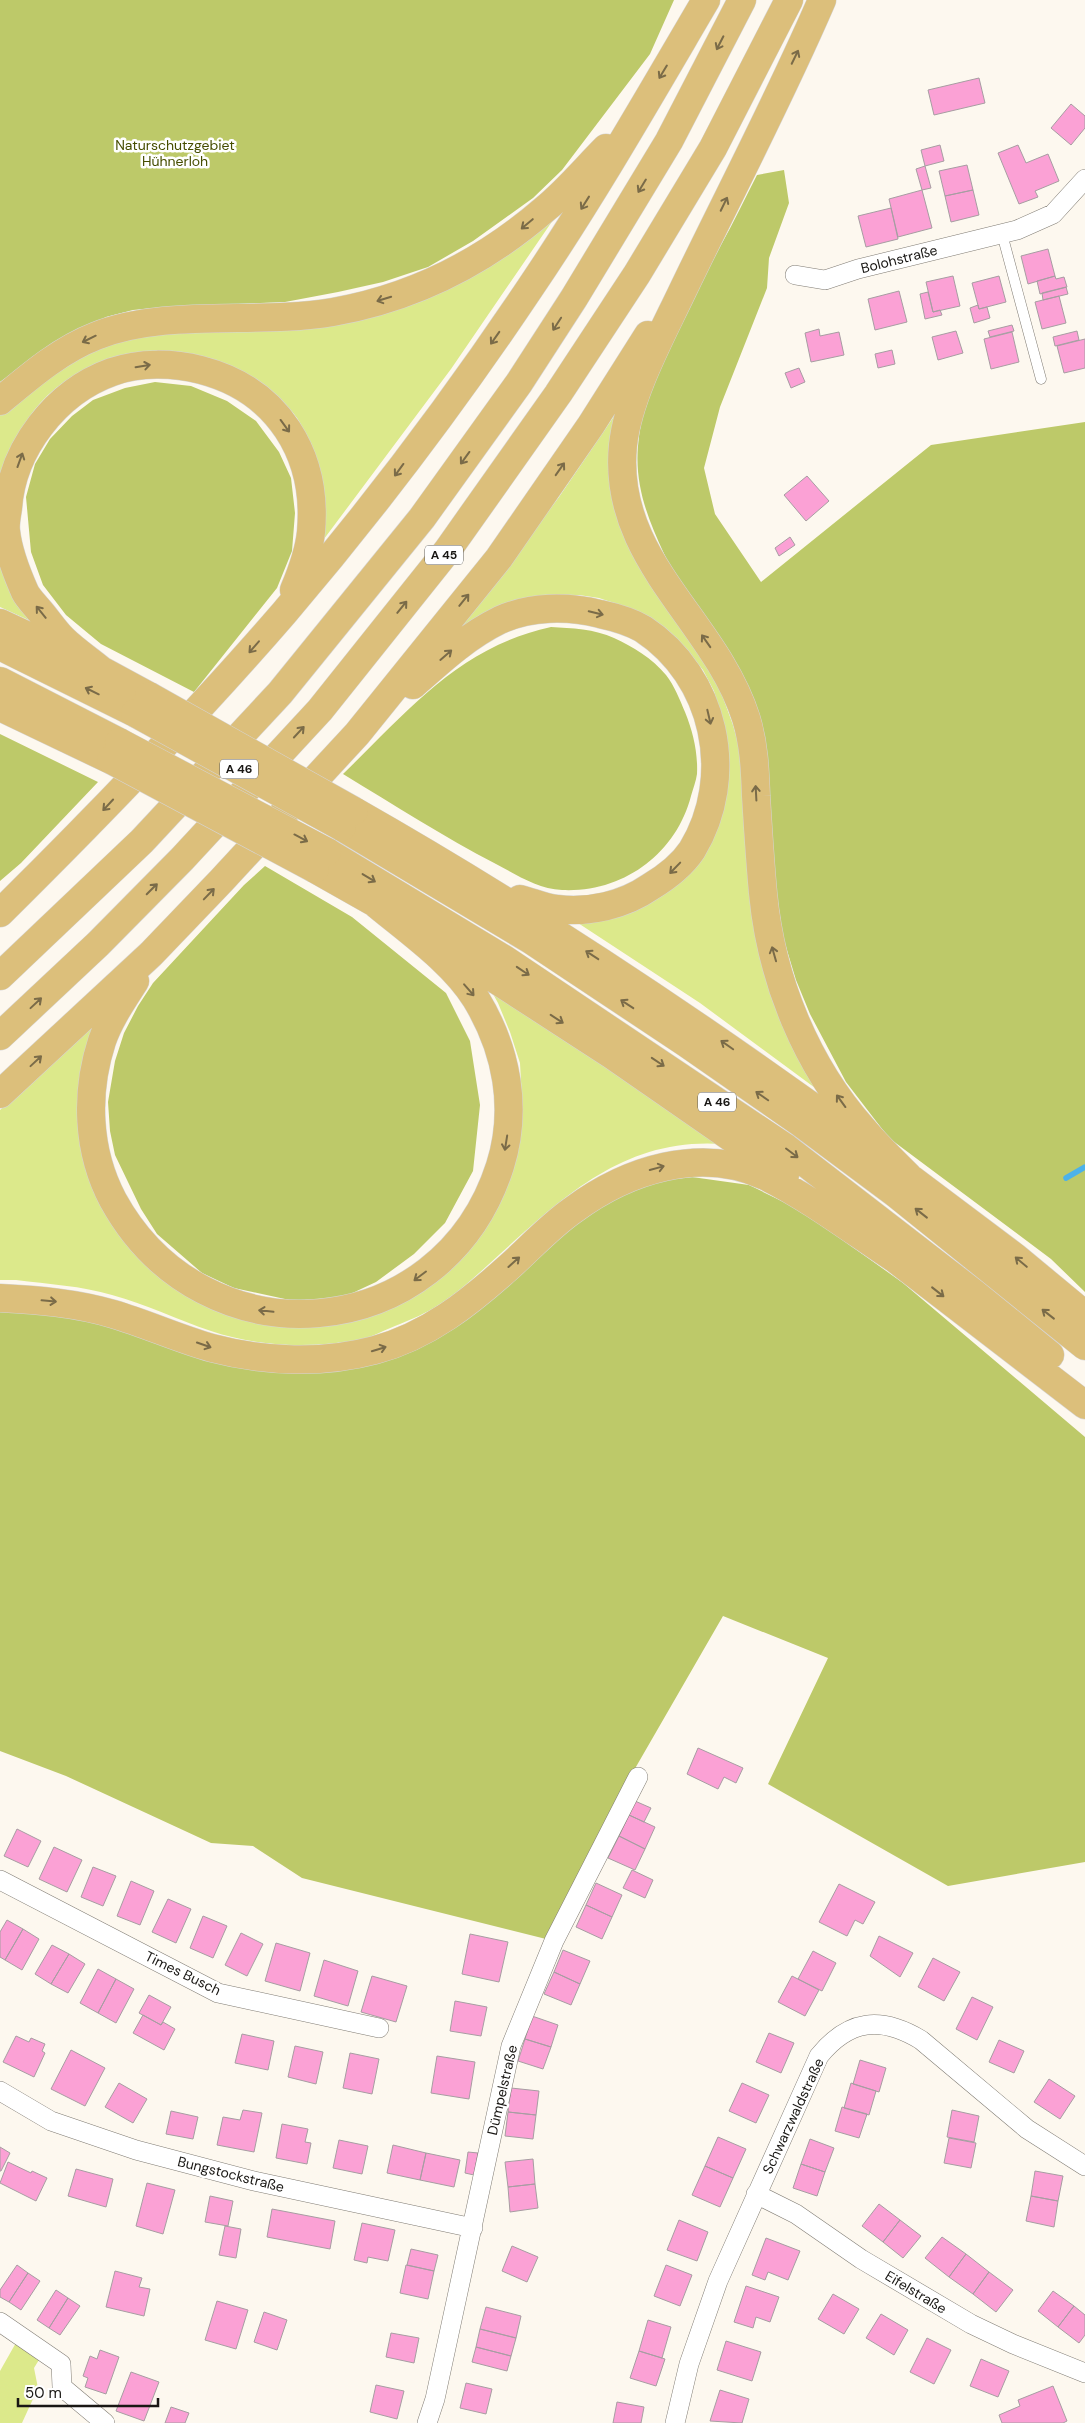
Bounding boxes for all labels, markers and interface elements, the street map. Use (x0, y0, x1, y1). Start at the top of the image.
one-way arrow (715, 36, 725, 51)
one-way arrow (791, 50, 801, 65)
one-way arrow (658, 64, 668, 78)
park label: Naturschutzgebiet Hühnerloh (115, 136, 235, 170)
one-way arrow (636, 178, 646, 192)
one-way arrow (580, 196, 590, 210)
one-way arrow (720, 196, 730, 211)
one-way arrow (521, 218, 534, 229)
street label: Bolohstraße (859, 241, 939, 277)
one-way arrow (377, 294, 393, 304)
one-way arrow (551, 317, 561, 331)
one-way arrow (490, 331, 500, 345)
one-way arrow (82, 335, 97, 344)
one-way arrow (135, 361, 151, 371)
one-way arrow (280, 419, 291, 432)
one-way arrow (460, 451, 470, 465)
one-way arrow (16, 453, 25, 468)
one-way arrow (555, 462, 565, 476)
one-way arrow (394, 463, 404, 477)
road number: A 45 (425, 546, 463, 564)
one-way arrow (459, 594, 470, 607)
one-way arrow (397, 601, 408, 614)
one-way arrow (36, 606, 47, 619)
one-way arrow (587, 609, 603, 618)
one-way arrow (701, 635, 711, 649)
one-way arrow (248, 641, 260, 654)
one-way arrow (440, 650, 453, 661)
one-way arrow (84, 686, 99, 696)
one-way arrow (705, 709, 714, 725)
one-way arrow (293, 726, 305, 739)
road number: A 46 (220, 760, 258, 779)
one-way arrow (752, 785, 761, 801)
one-way arrow (102, 799, 114, 812)
one-way arrow (294, 834, 308, 844)
one-way arrow (669, 862, 681, 874)
one-way arrow (362, 873, 376, 883)
one-way arrow (146, 883, 158, 895)
one-way arrow (203, 888, 215, 900)
one-way arrow (768, 947, 778, 963)
one-way arrow (585, 950, 599, 960)
one-way arrow (516, 966, 530, 976)
one-way arrow (463, 983, 474, 996)
one-way arrow (29, 997, 42, 1009)
one-way arrow (621, 999, 635, 1009)
one-way arrow (550, 1014, 564, 1024)
one-way arrow (720, 1040, 734, 1050)
one-way arrow (29, 1055, 42, 1067)
one-way arrow (650, 1057, 664, 1067)
one-way arrow (755, 1091, 769, 1101)
road number: A 46 (698, 1092, 736, 1112)
one-way arrow (836, 1094, 846, 1108)
one-way arrow (500, 1135, 510, 1151)
one-way arrow (785, 1148, 799, 1158)
one-way arrow (648, 1163, 664, 1172)
one-way arrow (914, 1207, 927, 1218)
one-way arrow (508, 1256, 521, 1268)
one-way arrow (1014, 1256, 1027, 1267)
one-way arrow (413, 1271, 427, 1281)
one-way arrow (932, 1286, 945, 1297)
one-way arrow (40, 1296, 56, 1306)
one-way arrow (258, 1307, 274, 1316)
one-way arrow (1041, 1309, 1055, 1319)
one-way arrow (196, 1341, 212, 1351)
one-way arrow (370, 1343, 386, 1353)
street label: Times Busch (142, 1947, 224, 1999)
street label: Dümpelstraße (483, 2043, 521, 2137)
street label: Schwarzwaldstraße (758, 2055, 828, 2177)
street label: Bungstockstraße (176, 2152, 286, 2196)
street label: Eifelstraße (882, 2267, 950, 2317)
scale bar (18, 2376, 158, 2408)
text: 50 m (25, 2383, 62, 2403)

